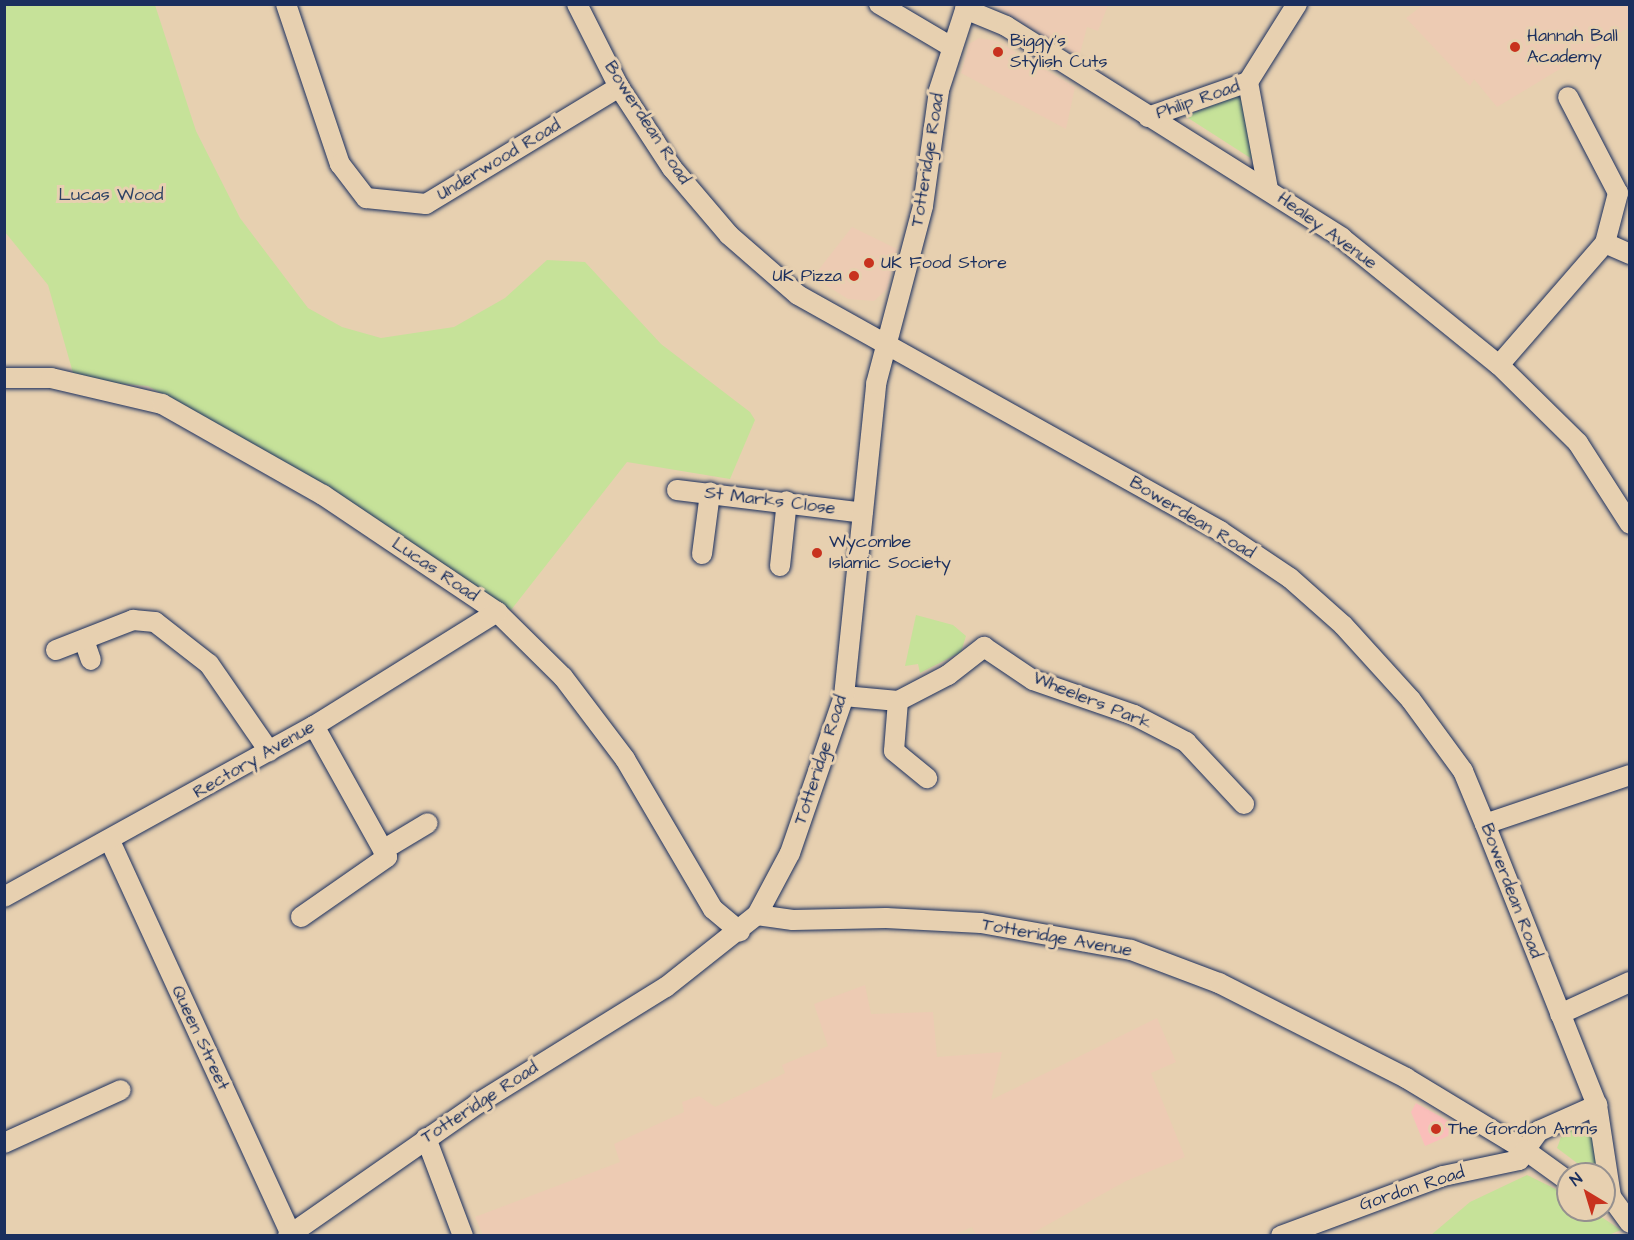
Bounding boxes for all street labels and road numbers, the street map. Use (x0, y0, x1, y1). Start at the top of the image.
street label: Bowerdean Road (599, 57, 695, 189)
street label: Philip Road (1153, 76, 1243, 124)
street label: Totteridge Road (907, 92, 949, 228)
street label: Underwood Road (433, 115, 565, 205)
street label: Healey Avenue (1273, 188, 1381, 274)
street label: Bowerdean Road (1125, 472, 1259, 564)
street label: St Marks Close (703, 482, 837, 520)
street label: Lucas Road (388, 533, 482, 607)
street label: Wheelers Park (1030, 667, 1154, 735)
street label: Totteridge Road (790, 692, 852, 828)
street label: Rectory Avenue (189, 716, 319, 804)
street label: Bowerdean Road (1475, 820, 1547, 962)
street label: Totteridge Avenue (980, 914, 1134, 962)
street label: Queen Street (166, 982, 234, 1094)
street label: Totteridge Road (417, 1057, 543, 1149)
street label: Gordon Road (1357, 1162, 1467, 1216)

